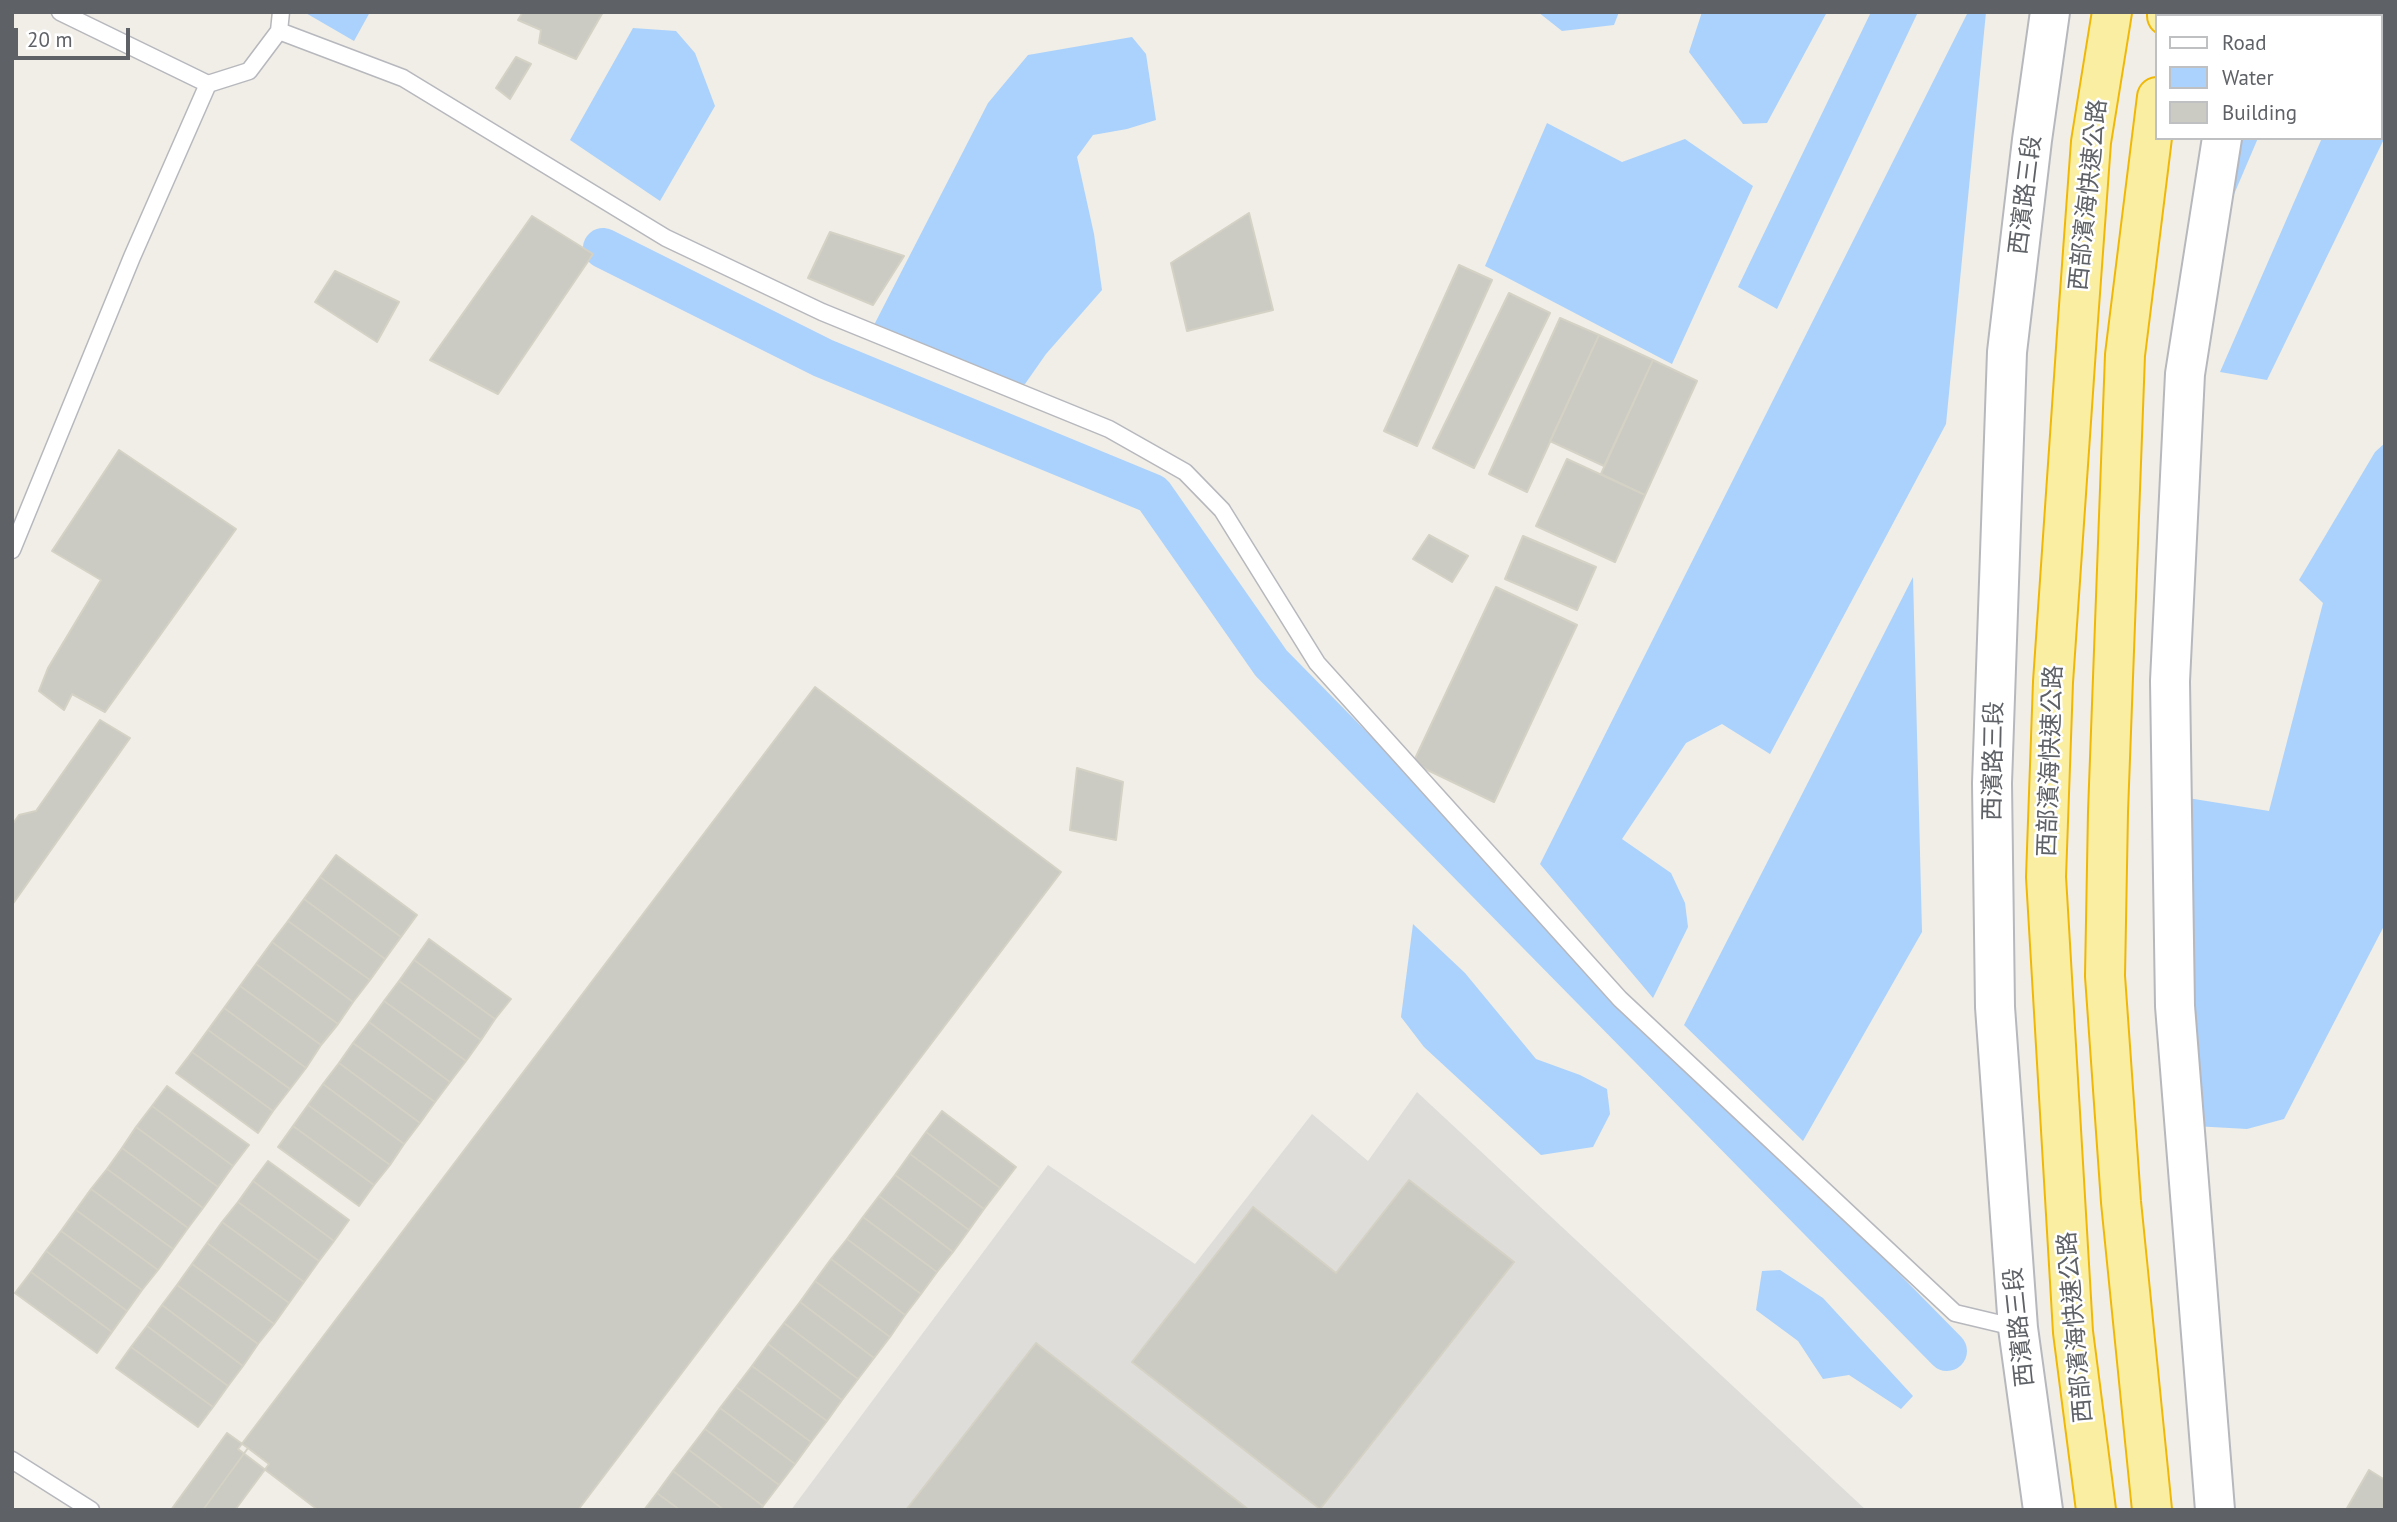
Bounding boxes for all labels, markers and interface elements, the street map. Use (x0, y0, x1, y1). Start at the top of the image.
scale bar (18, 14, 133, 58)
legend (2156, 14, 2383, 140)
text: 20 m (27, 26, 73, 53)
text: Road (2222, 29, 2266, 56)
text: Water (2222, 64, 2274, 91)
street label: 西部濱海快速公路 (2065, 98, 2113, 292)
text: Building (2222, 99, 2297, 126)
street label: 西濱路三段 (2004, 134, 2048, 256)
street label: 西部濱海快速公路 (2033, 665, 2069, 857)
street label: 西濱路三段 (1979, 701, 2009, 821)
street label: 西部濱海快速公路 (2053, 1230, 2099, 1424)
street label: 西濱路三段 (1999, 1266, 2041, 1388)

